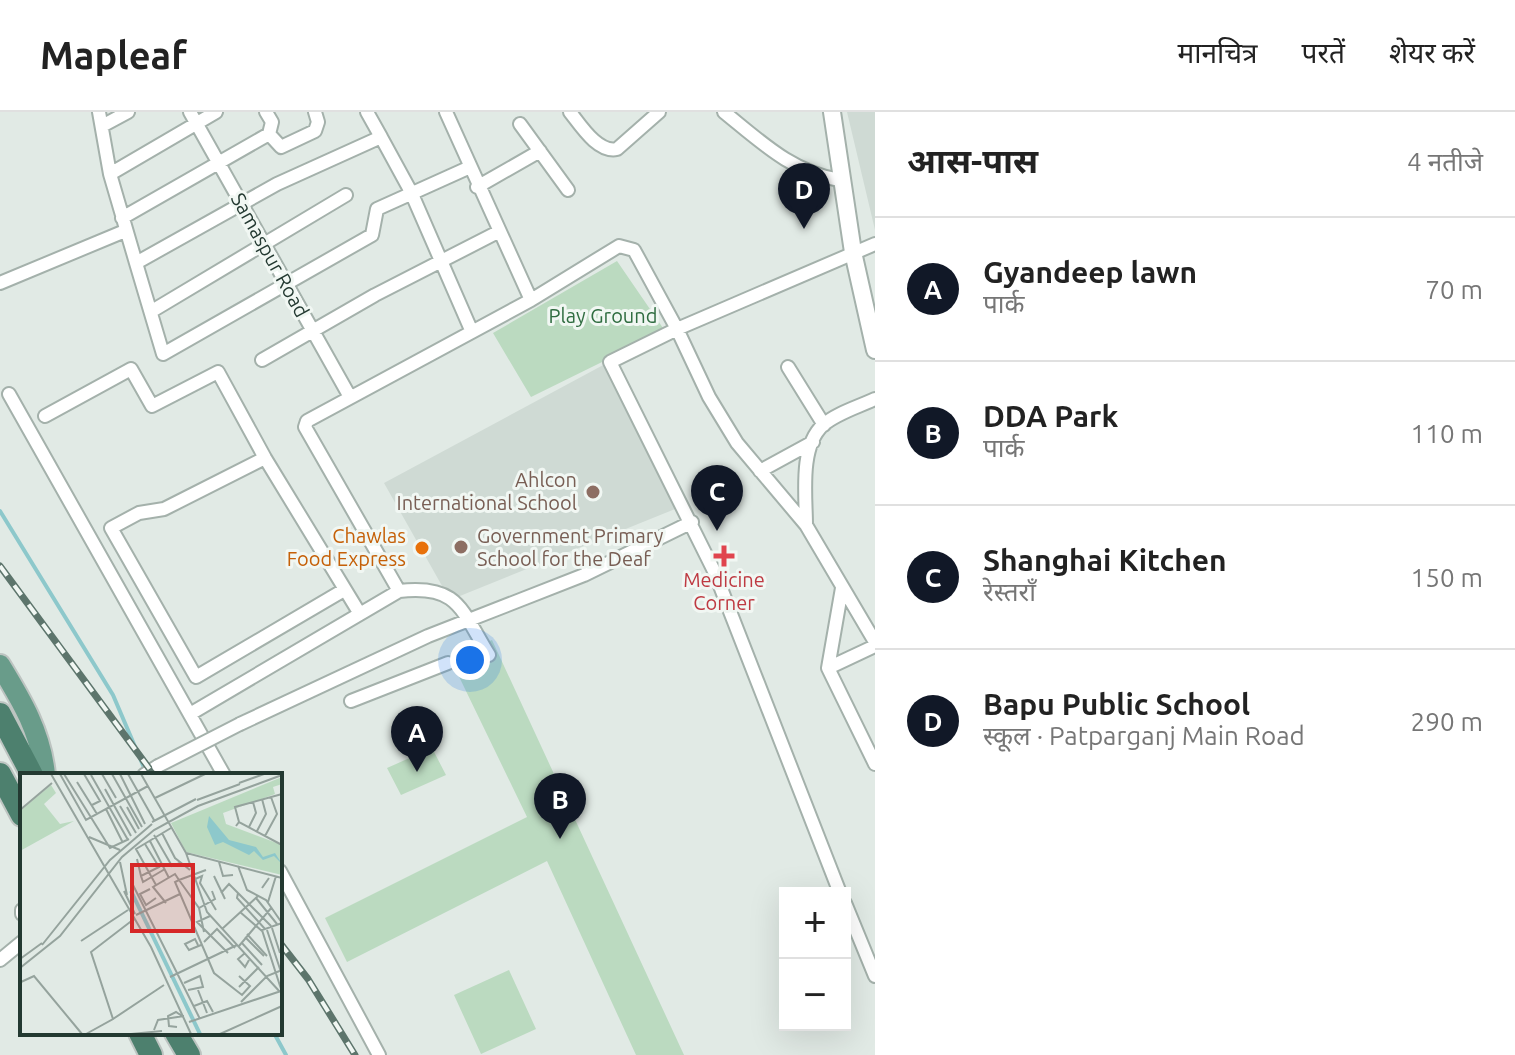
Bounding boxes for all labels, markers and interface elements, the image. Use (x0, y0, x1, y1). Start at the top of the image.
text: Mapleaf (40, 34, 187, 76)
text: मानचित्र (1178, 37, 1258, 68)
text: परतें (1302, 37, 1345, 68)
text: शेयर करें (1389, 37, 1475, 68)
text: आस-पास (907, 141, 1038, 179)
text: 4 नतीजे (1407, 147, 1483, 176)
pin: D (778, 163, 830, 229)
street label: Samaspur Road (227, 189, 314, 321)
text: Gyandeep lawn (983, 255, 1197, 289)
text: A (924, 275, 942, 304)
text: 70 m (1425, 275, 1483, 304)
text: पार्क (983, 289, 1024, 318)
park label: Play Ground (549, 304, 657, 327)
text: DDA Park (983, 399, 1118, 433)
text: B (924, 419, 942, 448)
text: 110 m (1411, 419, 1483, 448)
text: पार्क (983, 433, 1024, 462)
pin: C (691, 465, 743, 531)
place label: Ahlcon International School (397, 468, 577, 514)
marker: Ahlcon International School (584, 483, 602, 501)
place label: Chawlas Food Express (287, 524, 406, 570)
place label: Government Primary School for the Deaf (477, 524, 664, 570)
marker: Government Primary School for the Deaf (452, 538, 470, 556)
marker: Chawlas Food Express (413, 539, 431, 557)
text: Shanghai Kitchen (983, 543, 1227, 577)
marker: Medicine Corner (715, 547, 733, 565)
text: C (925, 563, 941, 592)
text: 150 m (1411, 563, 1483, 592)
place label: Medicine Corner (683, 568, 765, 614)
text: रेस्तराँ (983, 577, 1036, 606)
your location (450, 640, 490, 680)
text: Bapu Public School (983, 687, 1250, 721)
pin: A (391, 706, 443, 772)
text: D (924, 707, 942, 736)
text: 290 m (1411, 707, 1483, 736)
text: स्कूल · Patparganj Main Road (983, 721, 1305, 750)
inset map (20, 773, 282, 1035)
pin: B (534, 773, 586, 839)
map controls (779, 887, 851, 1031)
button: + (779, 887, 851, 959)
button: − (779, 959, 851, 1031)

